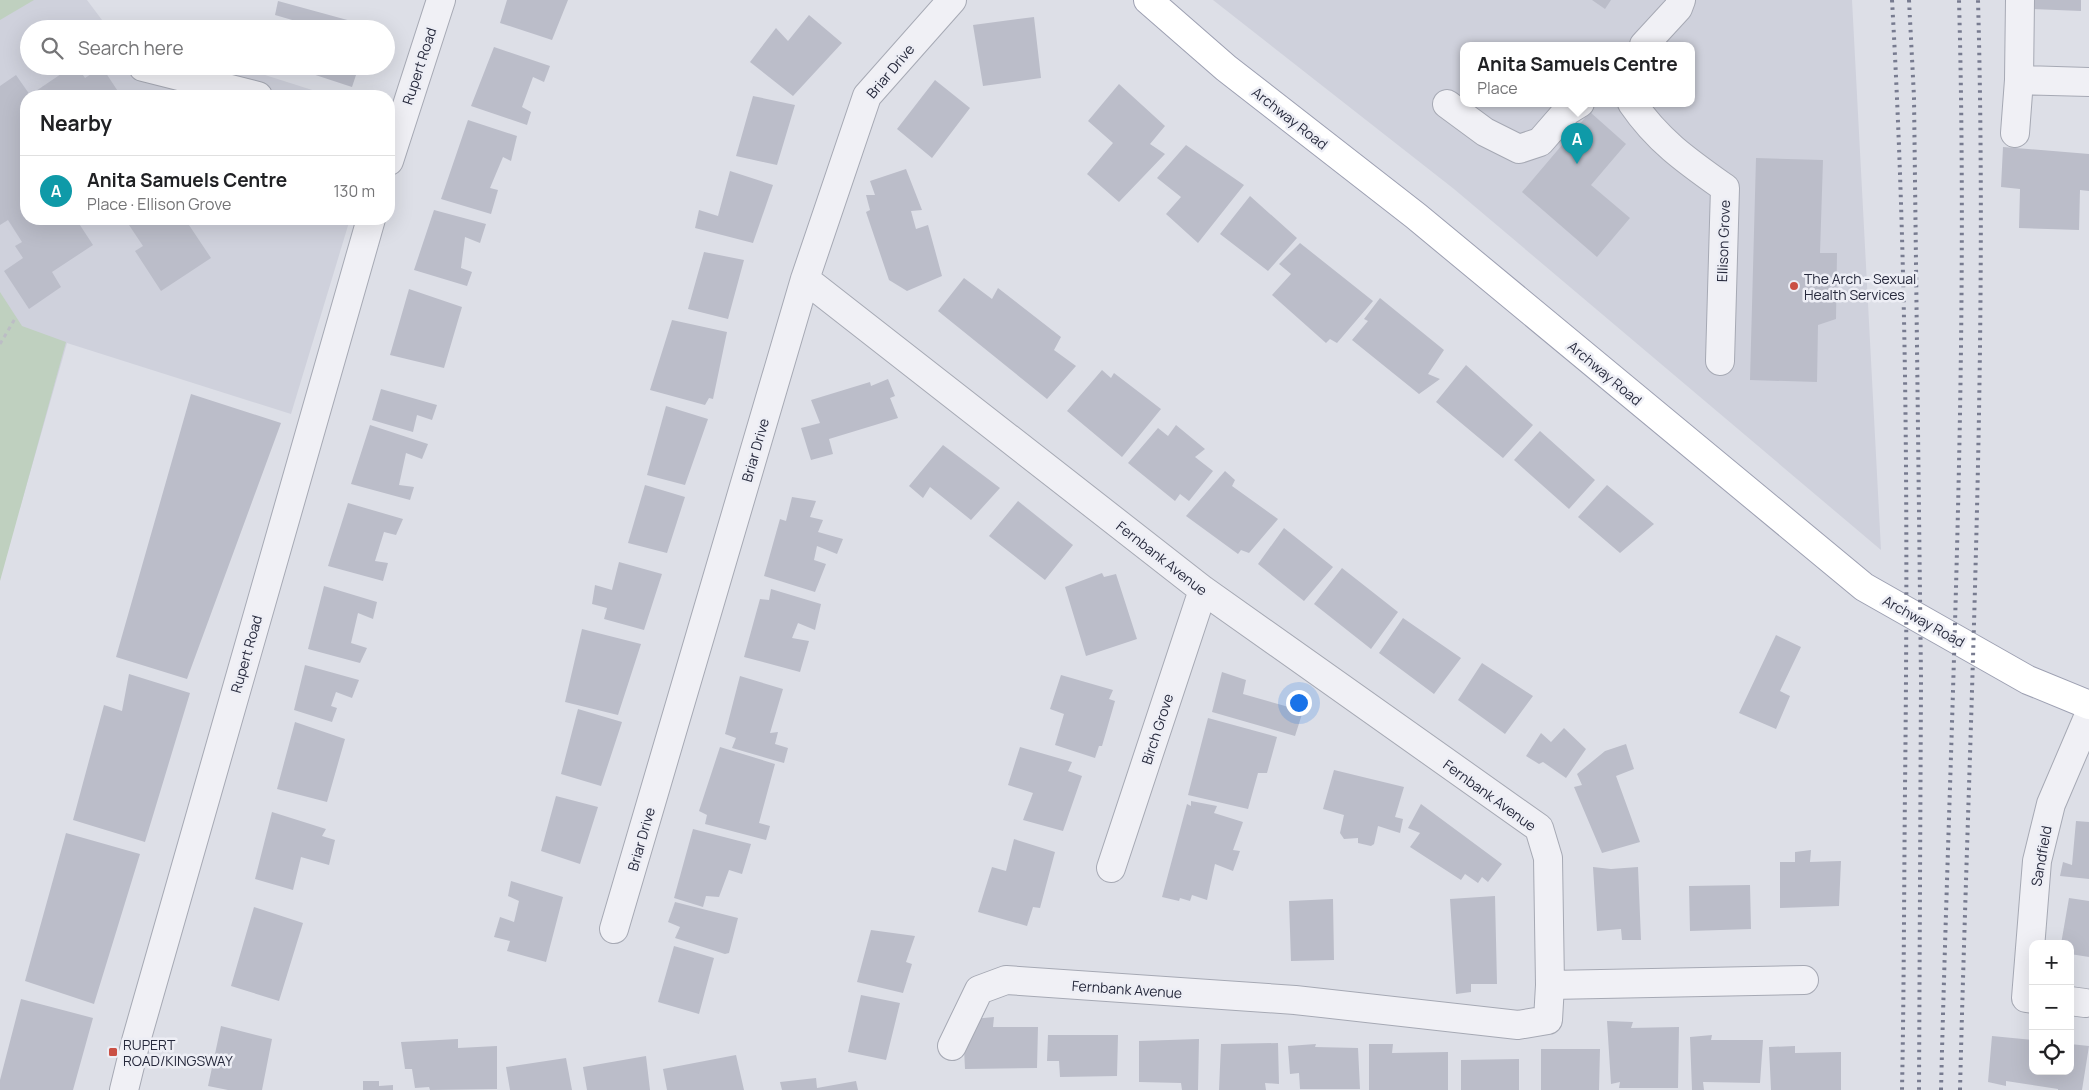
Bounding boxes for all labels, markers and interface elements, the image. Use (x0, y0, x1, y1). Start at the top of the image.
search box (20, 20, 395, 75)
street label: Rupert Road (398, 25, 440, 107)
icon: search (38, 34, 66, 62)
text: Search here (78, 35, 184, 61)
street label: Briar Drive (862, 40, 918, 102)
popup (1460, 42, 1695, 107)
text: Anita Samuels Centre (1477, 51, 1678, 77)
text: Place (1477, 77, 1518, 99)
street label: Archway Road (1248, 83, 1332, 153)
text: Nearby (40, 109, 112, 137)
pin: A (1561, 123, 1593, 164)
text: Anita Samuels Centre (87, 167, 287, 193)
text: A (51, 180, 61, 202)
text: 130 m (333, 180, 375, 202)
text: Place · Ellison Grove (87, 193, 231, 215)
street label: Ellison Grove (1712, 200, 1734, 282)
place label: The Arch - Sexual Health Services (1804, 269, 1916, 304)
marker: The Arch - Sexual Health Services (1788, 280, 1800, 292)
street label: Archway Road (1564, 337, 1646, 409)
street label: Briar Drive (737, 416, 773, 484)
street label: Fernbank Avenue (1113, 517, 1211, 599)
street label: Archway Road (1880, 591, 1968, 651)
street label: Rupert Road (226, 613, 266, 695)
your location (1286, 690, 1312, 716)
street label: Birch Grove (1137, 691, 1177, 767)
street label: Fernbank Avenue (1440, 755, 1540, 835)
street label: Briar Drive (623, 805, 659, 873)
street label: Sandfield (2026, 824, 2056, 888)
map controls (2029, 940, 2074, 1075)
button: + (2029, 940, 2074, 985)
street label: Fernbank Avenue (1071, 976, 1183, 1002)
button: − (2029, 985, 2074, 1030)
button: locate (2029, 1030, 2074, 1075)
place label: RUPERT ROAD/KINGSWAY (123, 1035, 233, 1070)
marker: RUPERT ROAD/KINGSWAY (107, 1046, 119, 1058)

